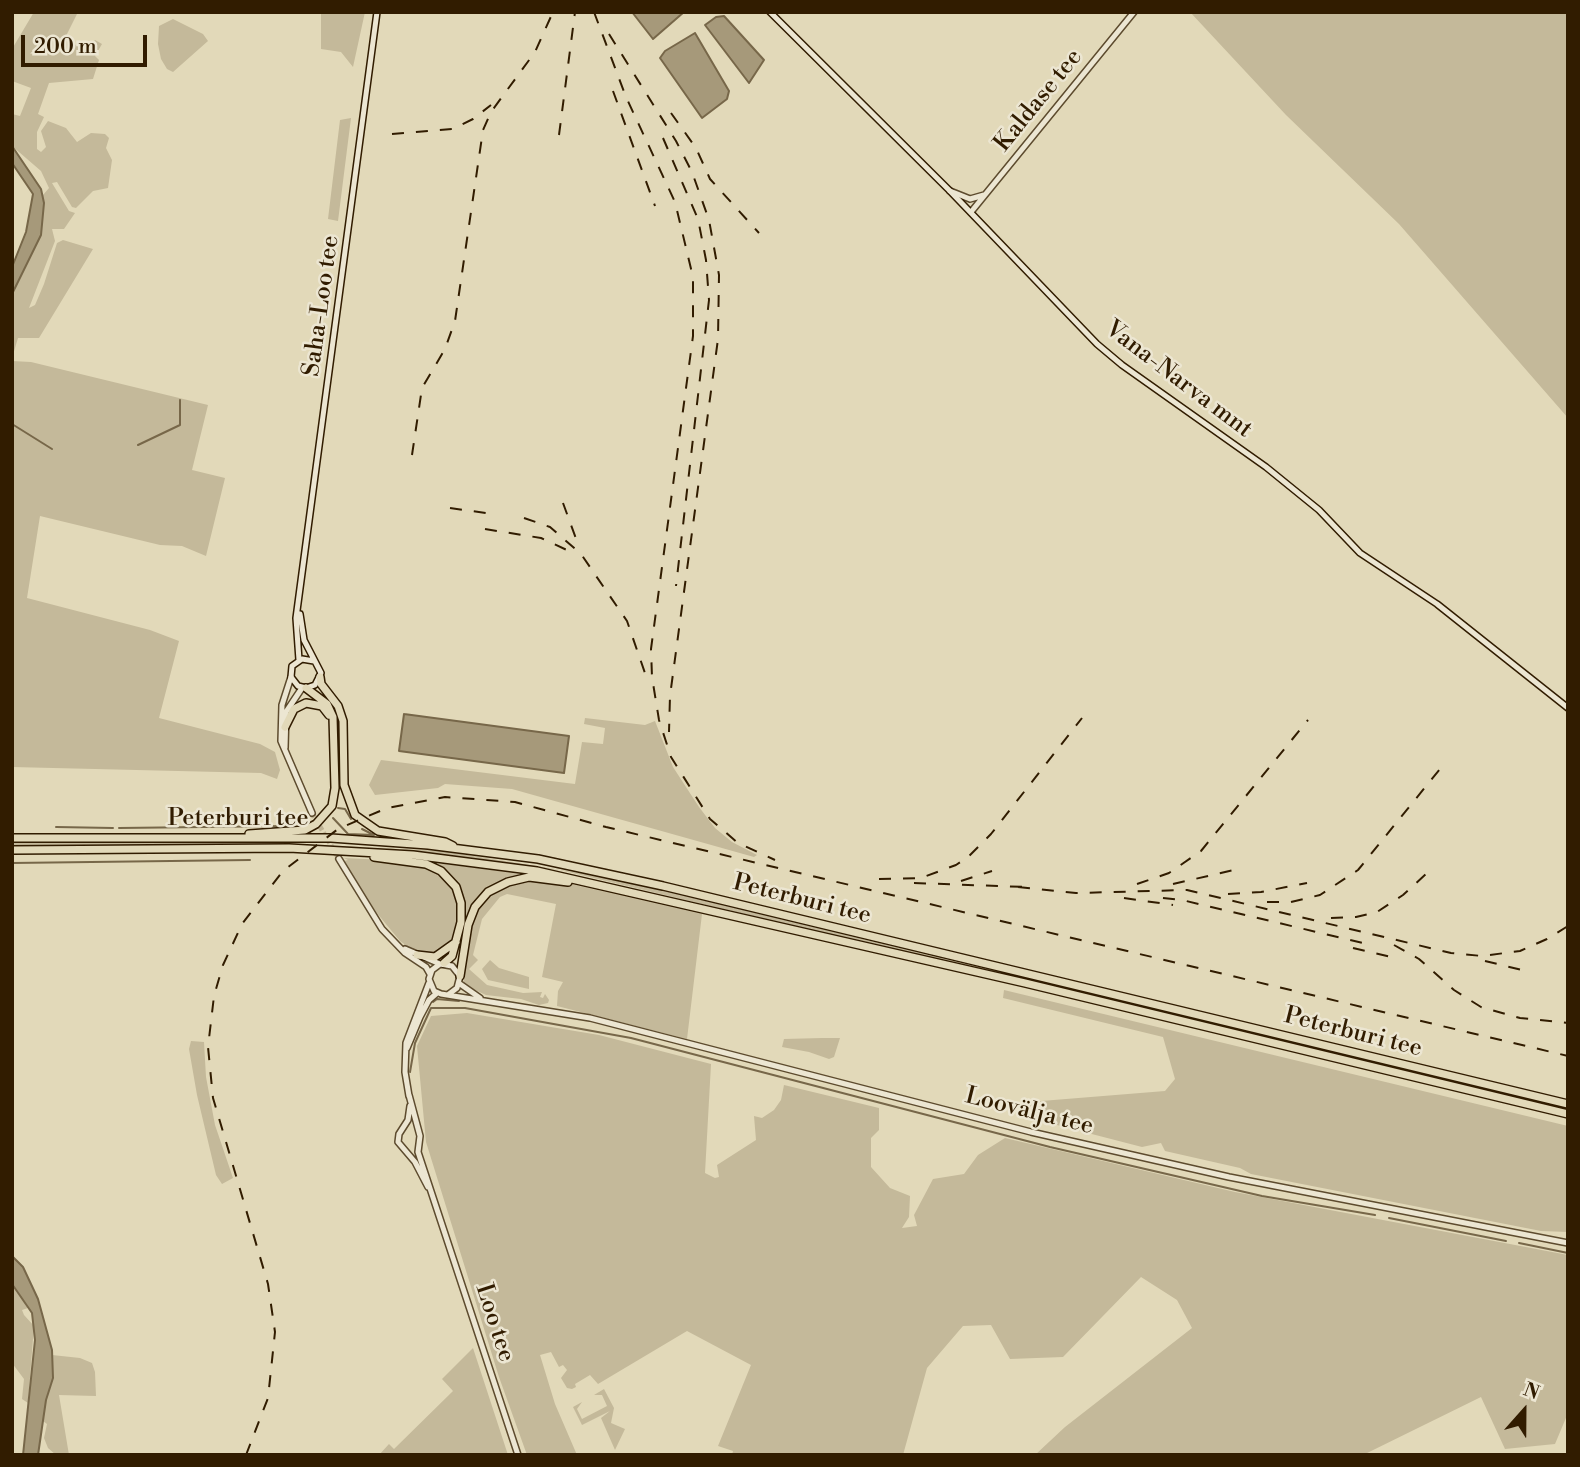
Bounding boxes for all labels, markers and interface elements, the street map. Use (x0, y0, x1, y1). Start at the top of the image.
scale bar (24, 21, 150, 65)
text: 200 m (34, 34, 97, 60)
street label: Kaldase tee (989, 44, 1089, 158)
street label: Saha-Loo tee (298, 234, 346, 378)
street label: Vana-Narva mnt (1099, 315, 1257, 445)
street label: Peterburi tee (167, 805, 309, 833)
street label: Peterburi tee (730, 869, 874, 931)
street label: Peterburi tee (1281, 1002, 1425, 1064)
street label: Loovälja tee (962, 1082, 1096, 1142)
street label: Loo tee (468, 1280, 520, 1366)
north arrow (1489, 1376, 1559, 1446)
text: N (1520, 1377, 1543, 1405)

